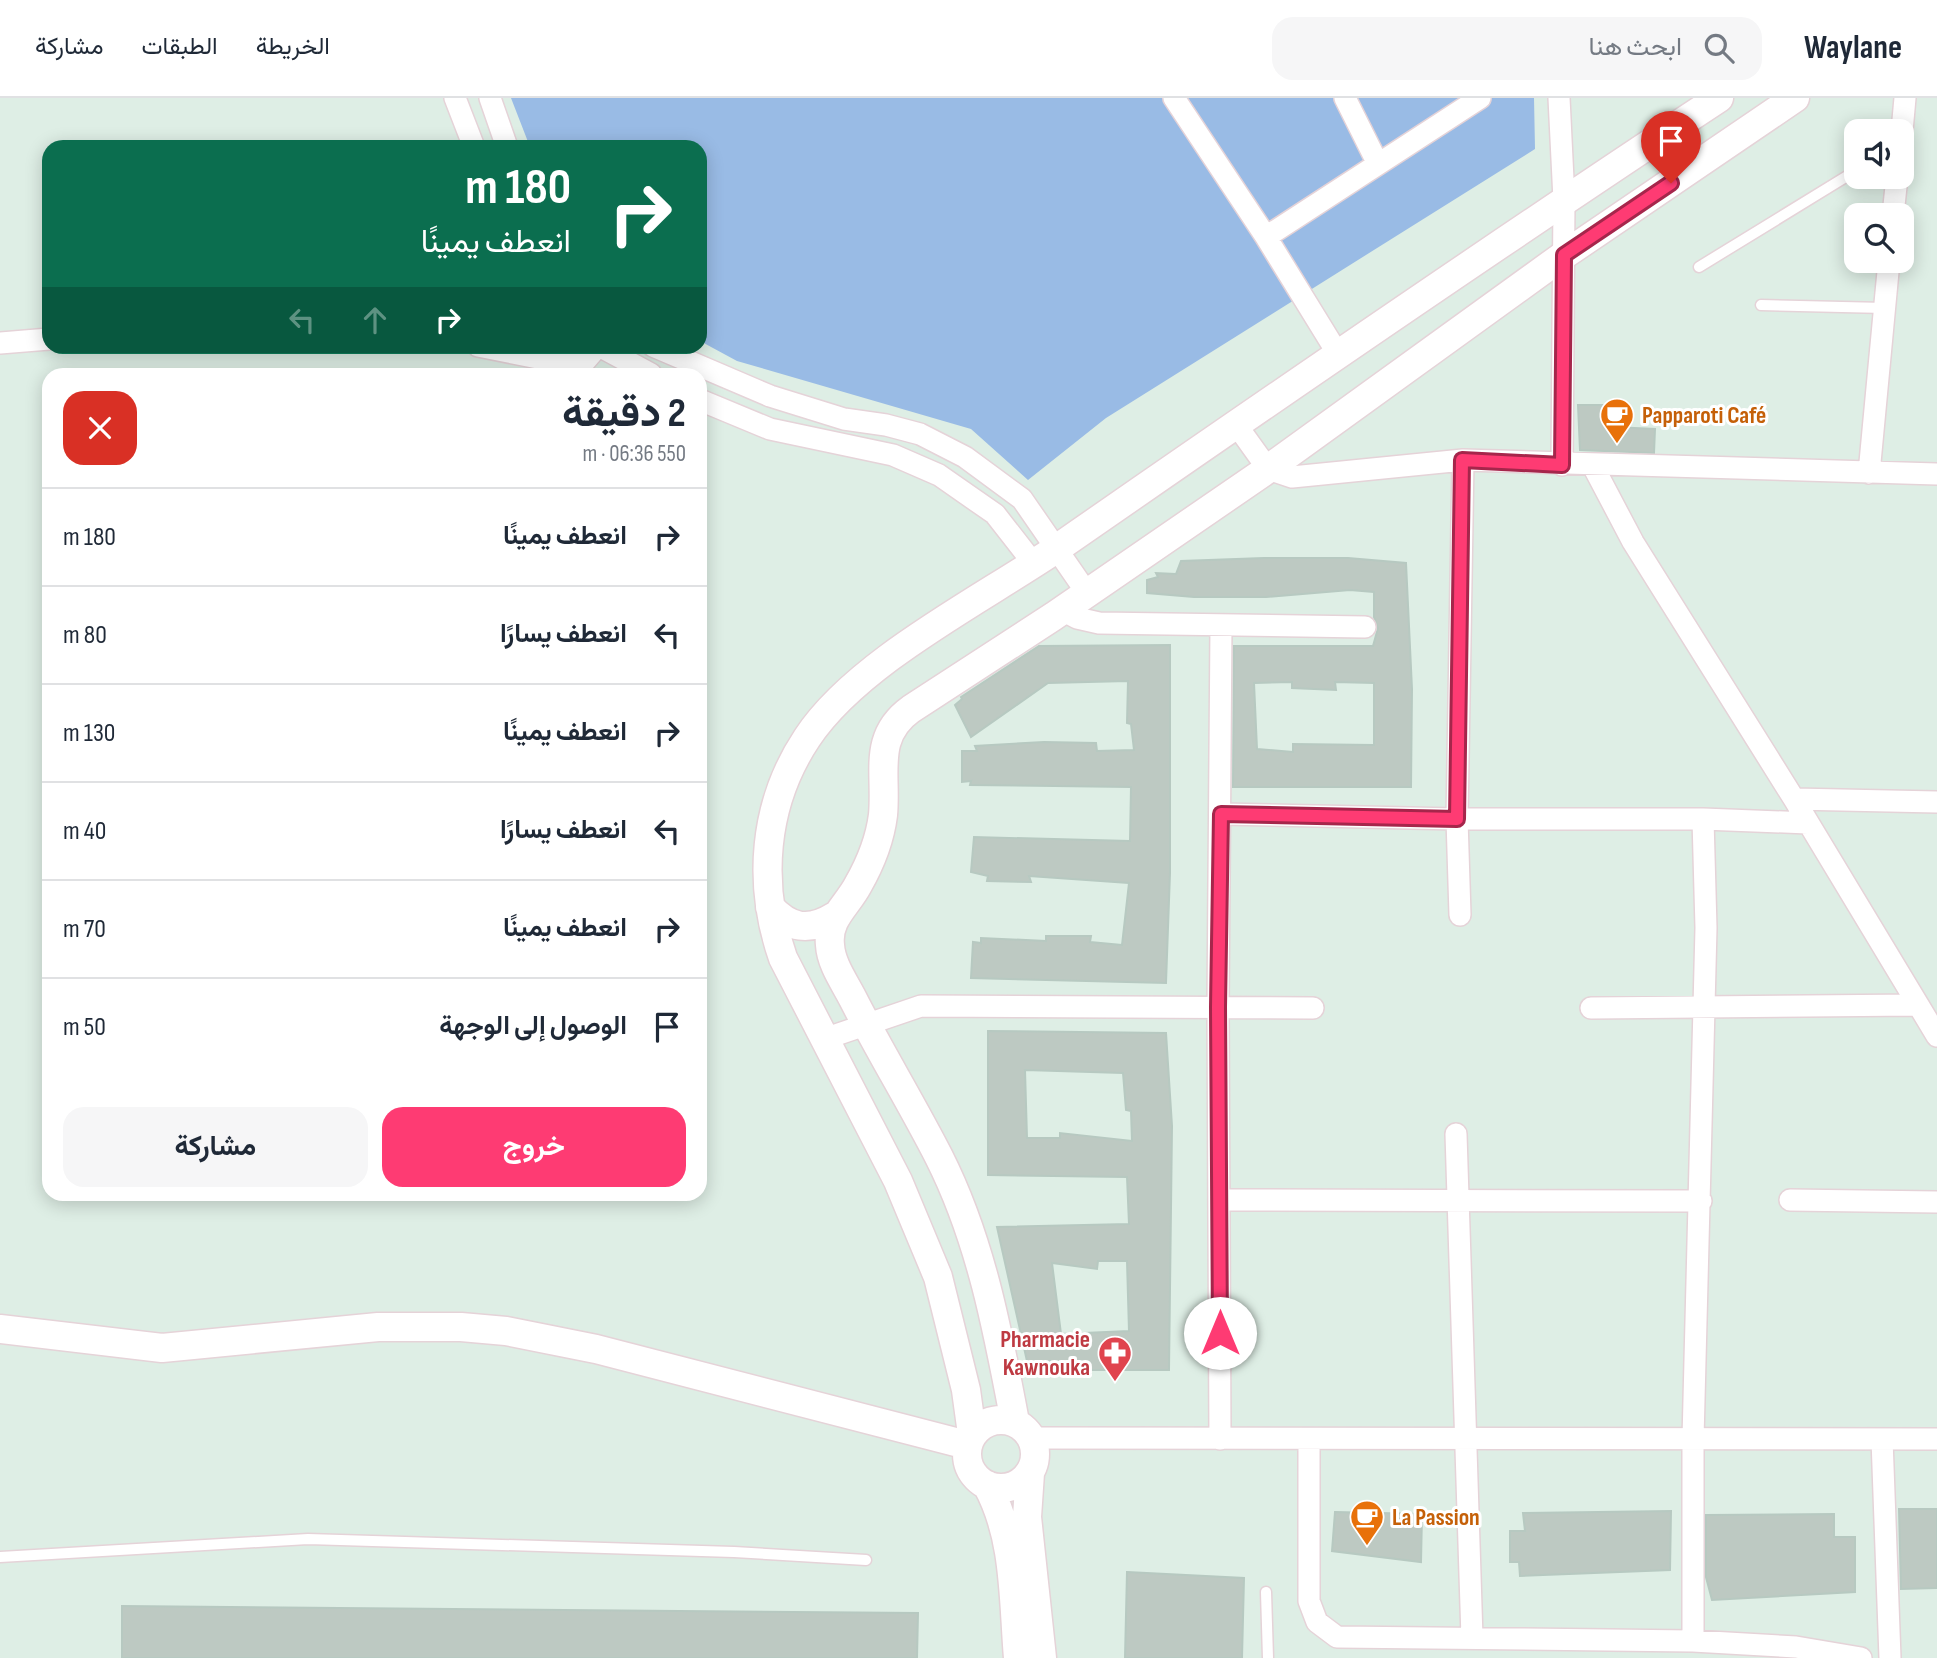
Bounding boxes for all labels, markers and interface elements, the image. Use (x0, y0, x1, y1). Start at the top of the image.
search box (1272, 17, 1762, 80)
text: Waylane (1804, 28, 1902, 68)
icon: search (1700, 29, 1738, 67)
text: مشاركة (35, 32, 103, 61)
text: الطبقات (141, 32, 218, 61)
text: الخريطة (256, 32, 330, 61)
text: ابحث هنا (1589, 32, 1682, 63)
pin (1641, 111, 1701, 183)
map controls (1844, 119, 1914, 273)
button: sound (1844, 119, 1914, 189)
icon: arrive (1652, 122, 1690, 160)
text: 180 m (465, 159, 571, 218)
icon: right (595, 168, 686, 259)
button: search (1844, 203, 1914, 273)
text: انعطف يمينًا (421, 223, 571, 262)
icon: left (283, 301, 321, 339)
icon: ahead (356, 301, 394, 339)
icon: right (429, 301, 467, 339)
text: 2 دقيقة (562, 388, 686, 439)
button: close (63, 391, 137, 465)
cafe icon: Papparoti Café (1598, 396, 1636, 445)
place label: Papparoti Café (1642, 401, 1766, 430)
text: 550 m · 06:36 (583, 440, 686, 468)
icon: right (648, 518, 686, 556)
text: انعطف يمينًا (503, 521, 627, 552)
text: 180 m (63, 522, 116, 553)
icon: left (648, 616, 686, 654)
text: انعطف يسارًا (500, 619, 627, 650)
text: 80 m (63, 620, 107, 651)
icon: right (648, 714, 686, 752)
text: انعطف يمينًا (503, 717, 627, 748)
text: 130 m (63, 718, 115, 749)
icon: left (648, 812, 686, 850)
text: انعطف يسارًا (500, 815, 627, 846)
text: 40 m (63, 816, 106, 847)
icon: right (648, 910, 686, 948)
text: انعطف يمينًا (503, 913, 627, 944)
text: 70 m (63, 914, 106, 945)
icon: arrive (648, 1008, 686, 1046)
text: الوصول إلى الوجهة (439, 1011, 627, 1042)
text: 50 m (63, 1012, 106, 1043)
button: مشاركة (63, 1107, 368, 1187)
button: خروج (382, 1107, 686, 1187)
position arrow (1183, 1296, 1257, 1370)
place label: Pharmacie Kawnouka (1000, 1325, 1090, 1382)
pharmacy icon: Pharmacie Kawnouka (1096, 1334, 1134, 1383)
cafe icon: La Passion (1348, 1498, 1386, 1547)
place label: La Passion (1392, 1503, 1480, 1532)

